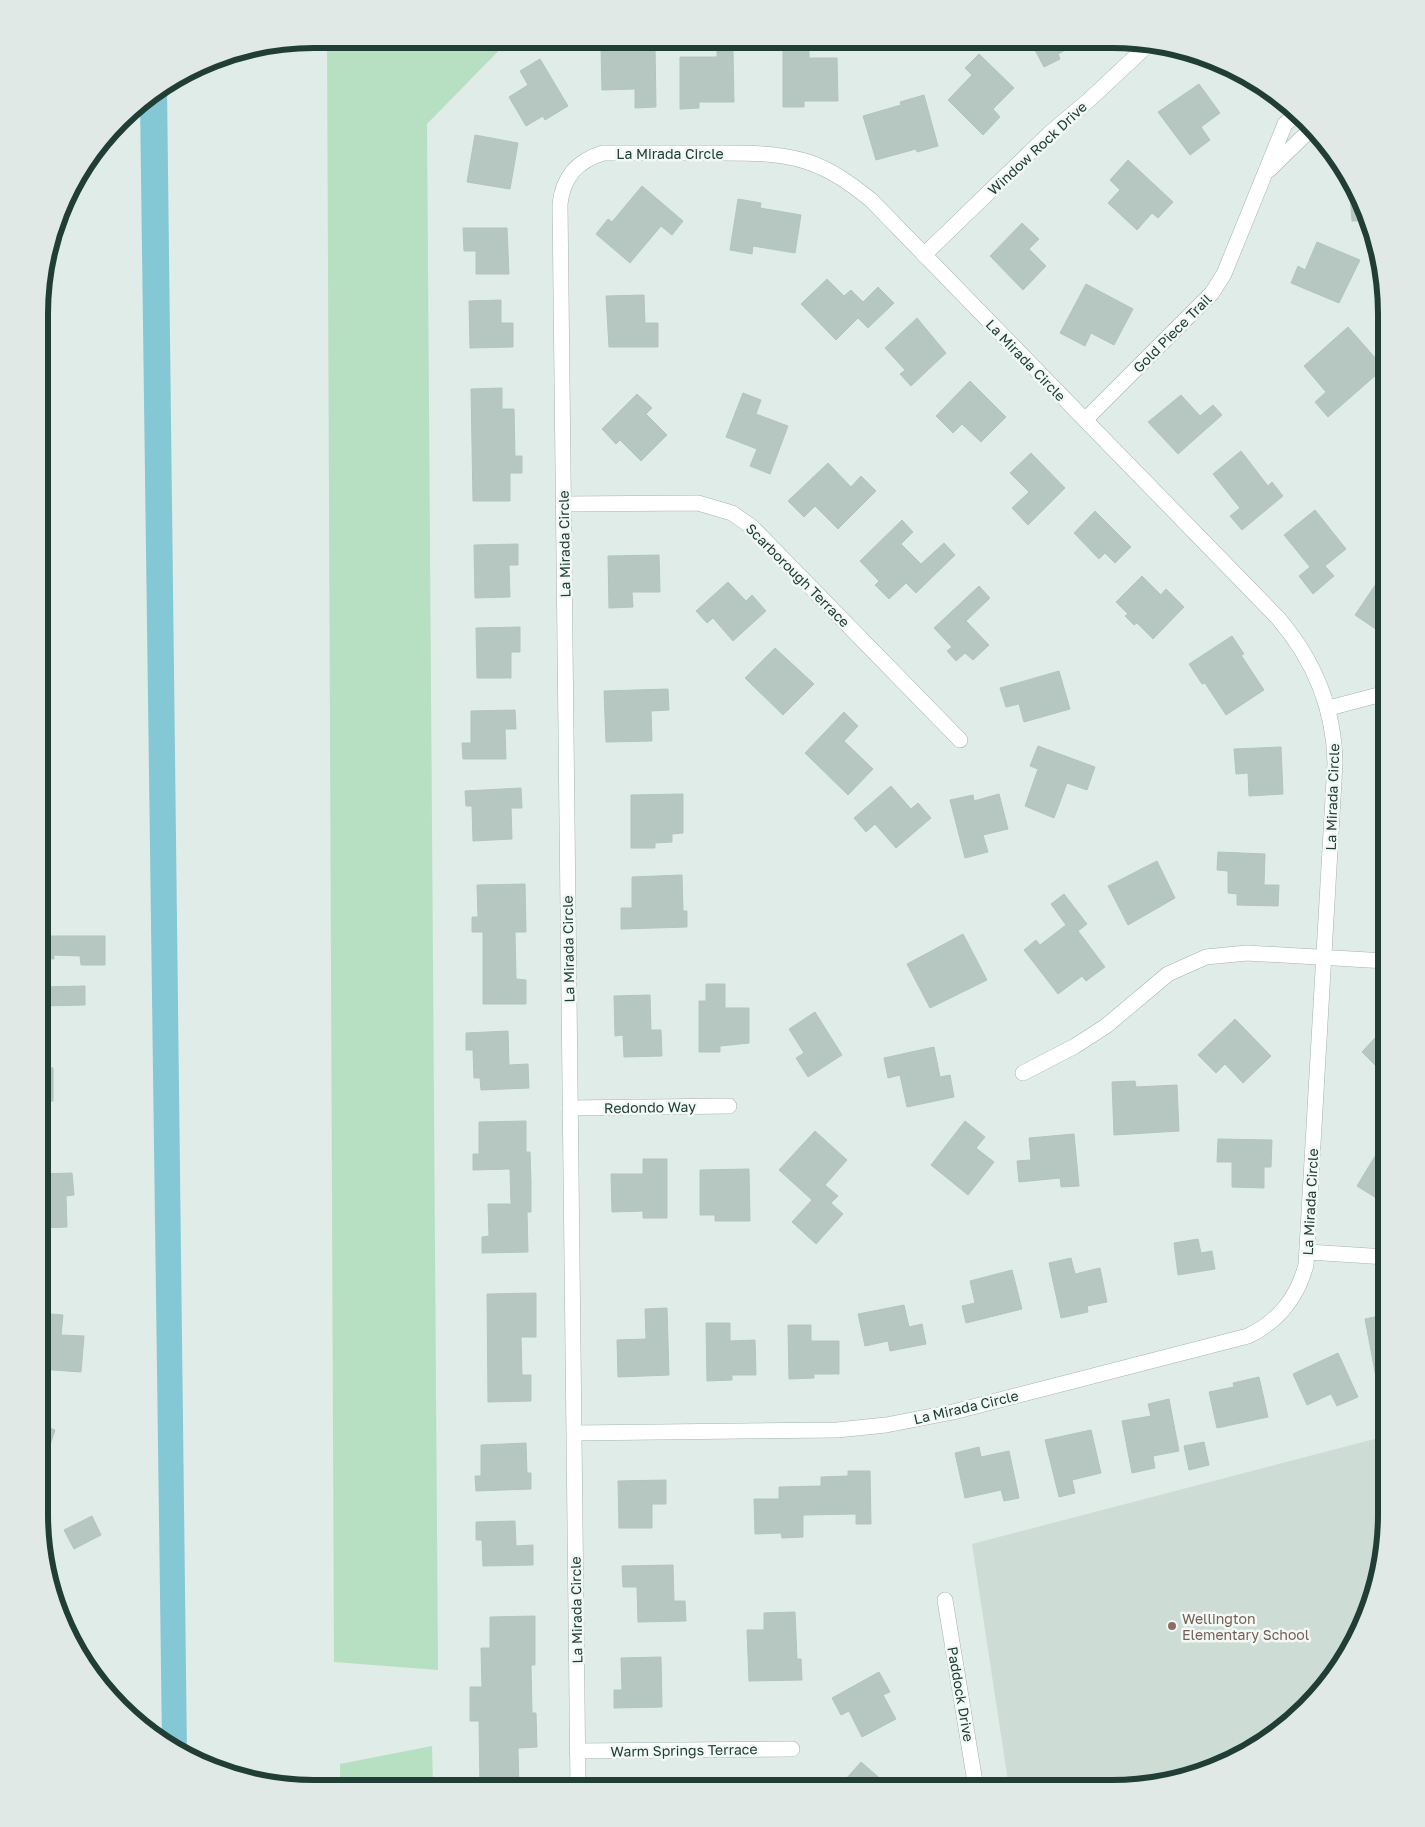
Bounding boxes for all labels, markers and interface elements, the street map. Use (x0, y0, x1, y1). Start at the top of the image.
street label: Window Rock Drive (984, 98, 1090, 198)
street label: La Mirada Circle (616, 145, 724, 162)
street label: Gold Piece Trail (1129, 290, 1215, 376)
street label: La Mirada Circle (983, 316, 1069, 404)
street label: La Mirada Circle (555, 490, 573, 598)
street label: Scarborough Terrace (743, 520, 853, 630)
street label: La Mirada Circle (1322, 743, 1342, 851)
street label: La Mirada Circle (559, 895, 577, 1003)
street label: Redondo Way (604, 1098, 696, 1116)
street label: La Mirada Circle (1299, 1148, 1321, 1256)
street label: La Mirada Circle (912, 1387, 1020, 1427)
street label: La Mirada Circle (567, 1556, 585, 1664)
place label: Wellington Elementary School (1182, 1610, 1309, 1643)
marker: Wellington Elementary School (1166, 1620, 1178, 1632)
street label: Paddock Drive (944, 1645, 978, 1743)
street label: Warm Springs Terrace (610, 1740, 758, 1760)

